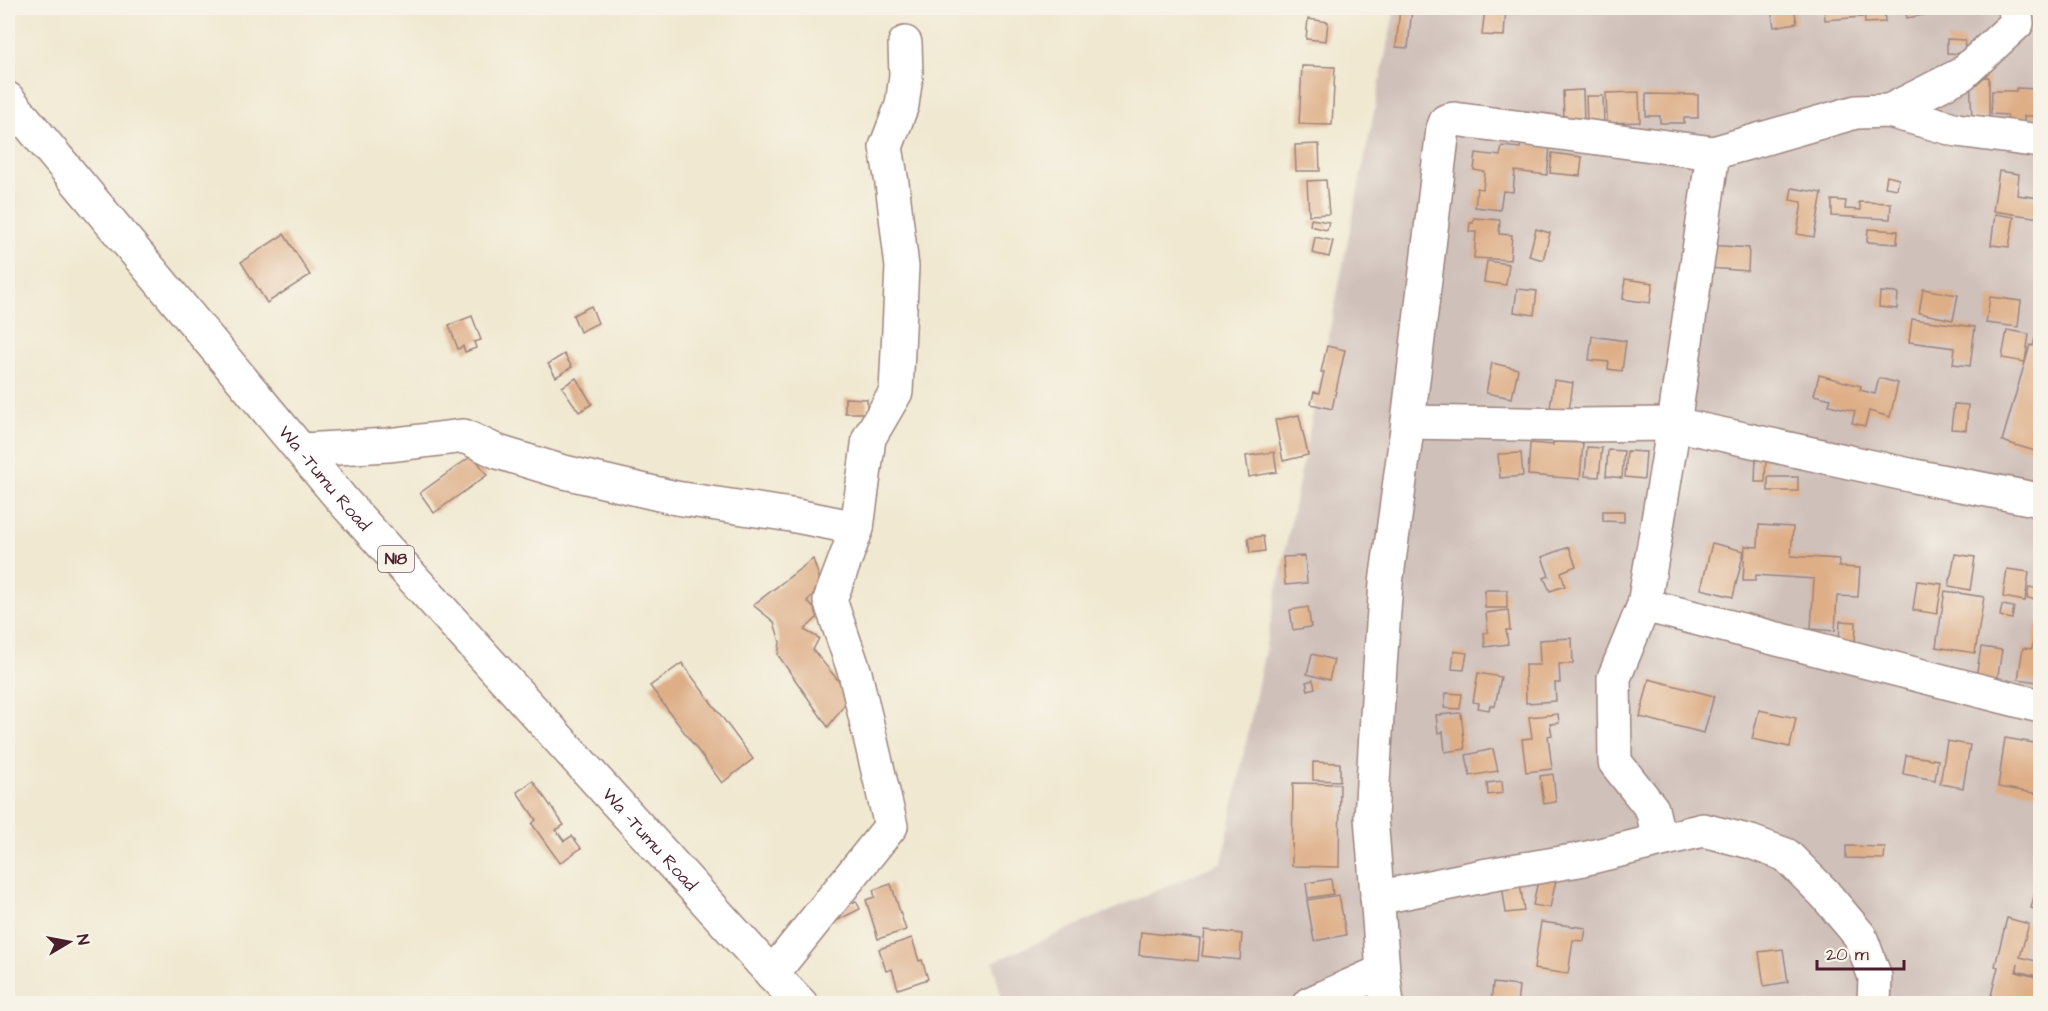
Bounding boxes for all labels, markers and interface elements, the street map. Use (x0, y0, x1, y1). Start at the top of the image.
street label: Wa -Tumu Road (273, 420, 377, 536)
road number: N18 (378, 546, 414, 572)
street label: Wa -Tumu Road (597, 782, 703, 896)
north arrow (39, 912, 99, 972)
text: N (71, 933, 94, 946)
scale bar (1817, 933, 1904, 971)
text: 20 m (1826, 942, 1869, 967)

